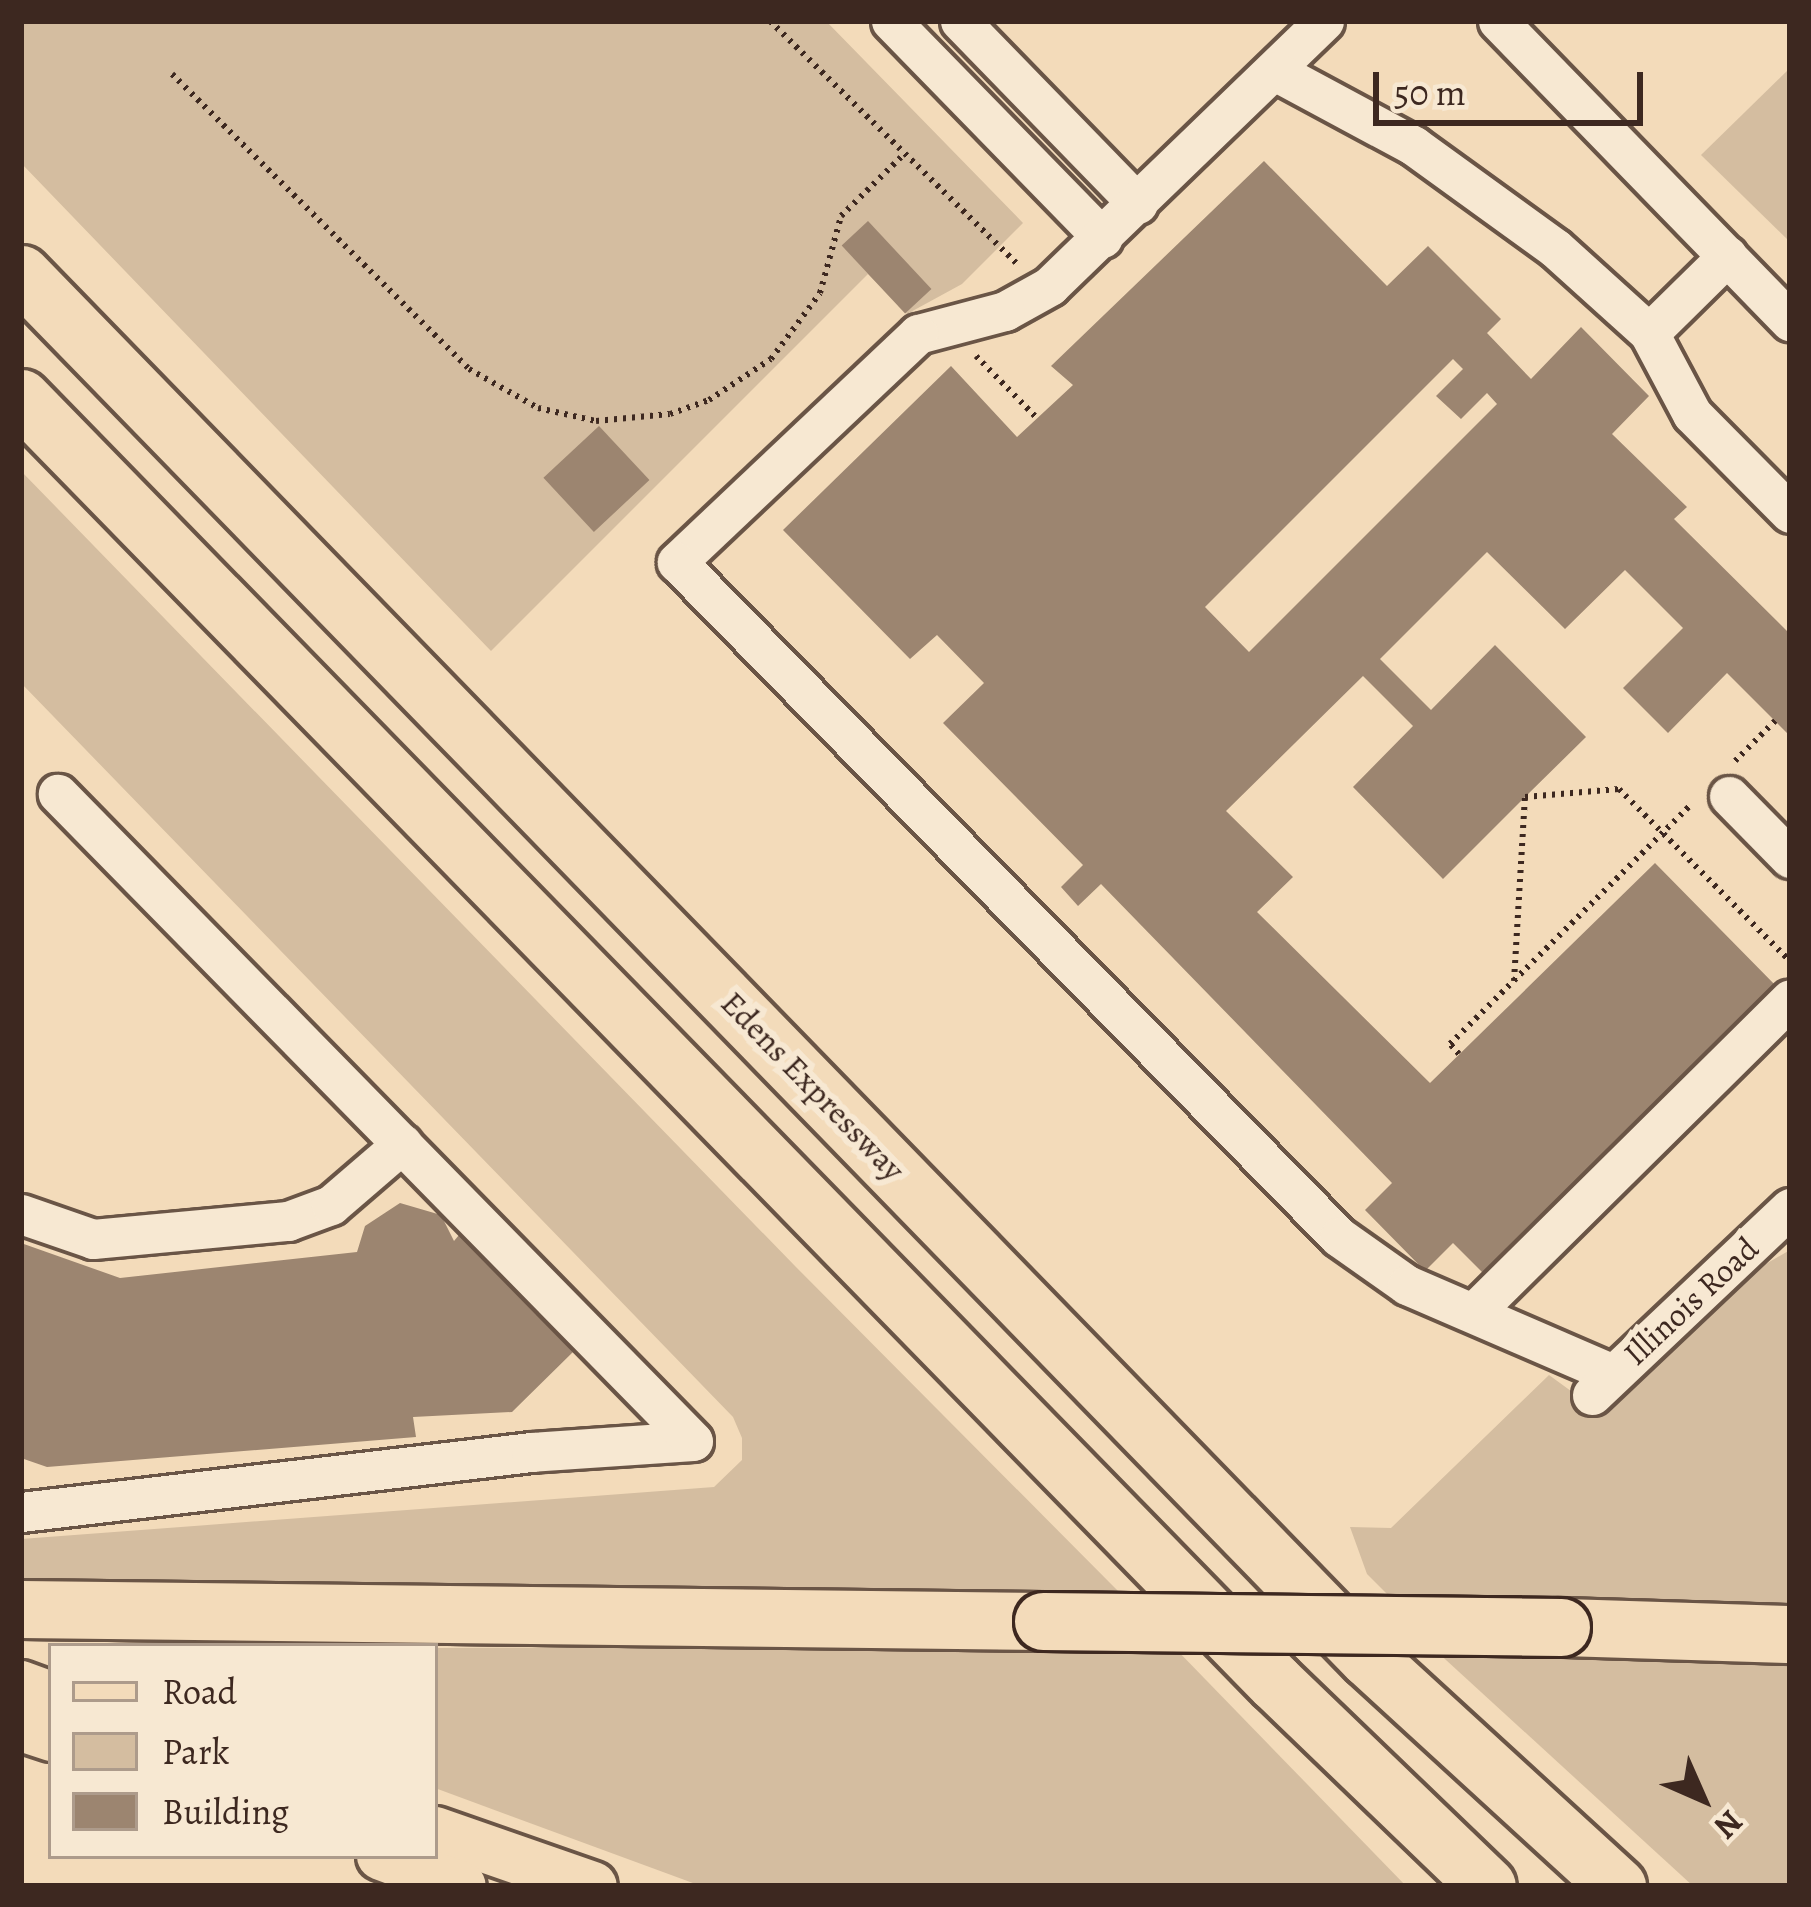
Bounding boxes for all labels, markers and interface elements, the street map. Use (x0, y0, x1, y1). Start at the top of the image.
scale bar (1379, 48, 1649, 122)
text: 50 m (1394, 68, 1466, 117)
street label: Edens Expressway (713, 983, 913, 1189)
street label: Illinois Road (1615, 1229, 1767, 1373)
legend (48, 1643, 438, 1859)
text: Road (162, 1667, 237, 1716)
text: Park (162, 1727, 230, 1776)
north arrow (1643, 1739, 1763, 1859)
text: Building (162, 1787, 289, 1836)
text: N (1704, 1800, 1753, 1849)

